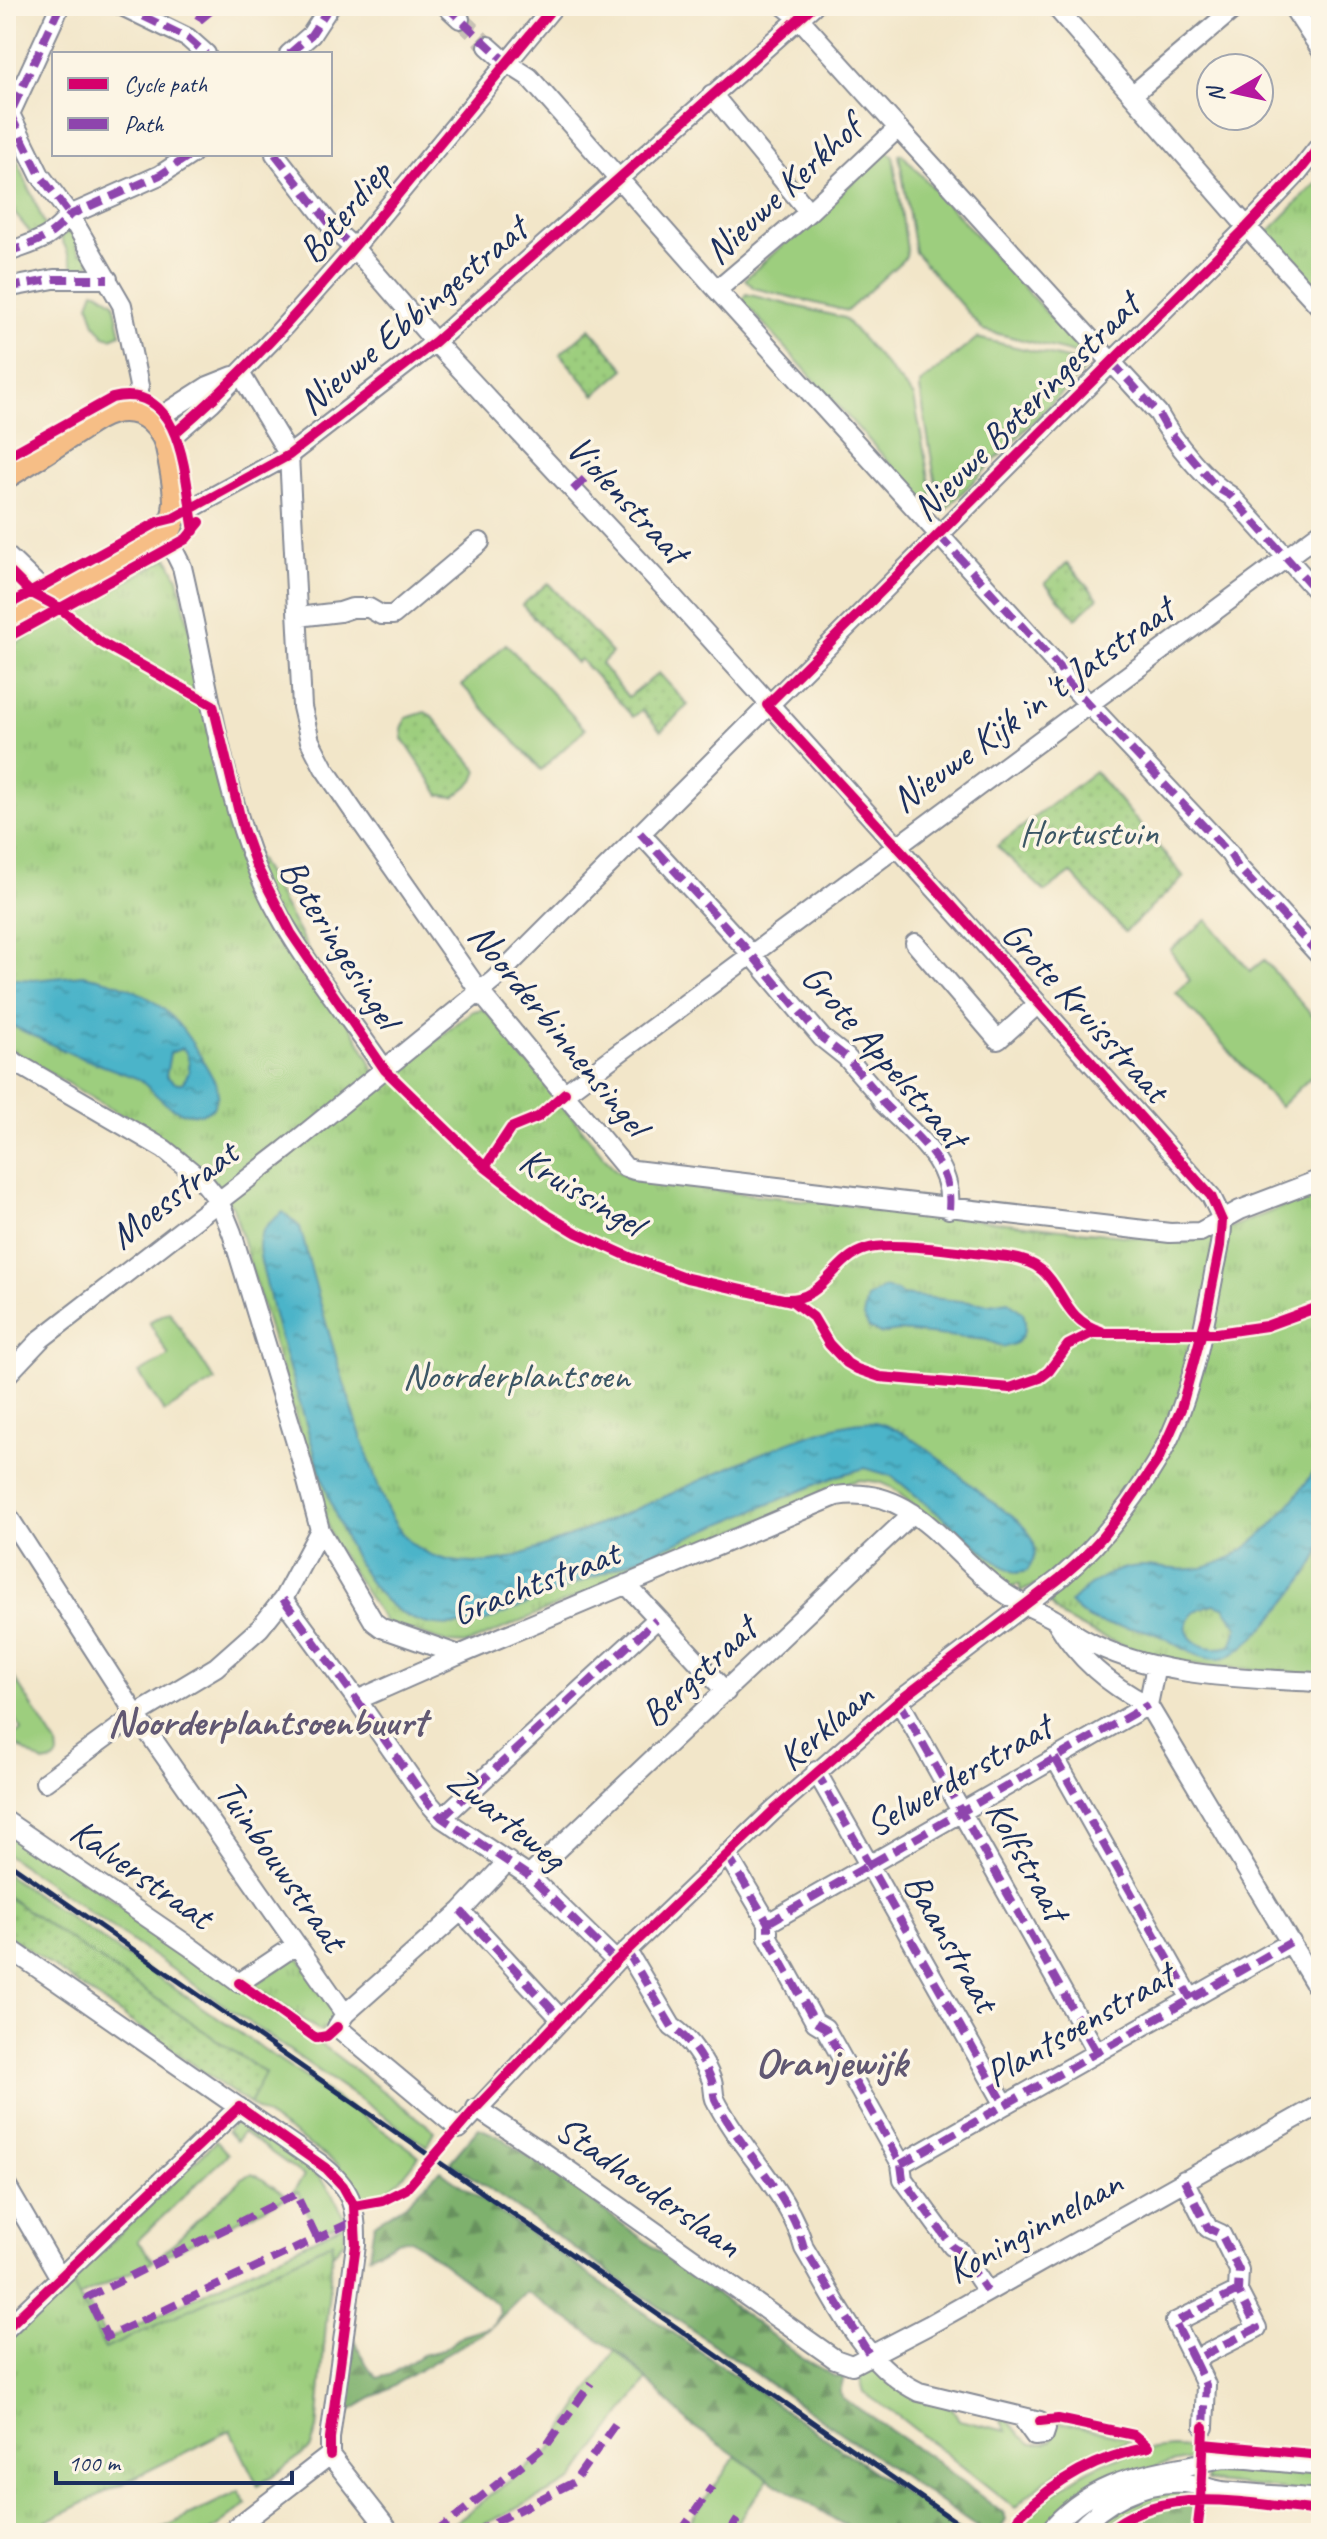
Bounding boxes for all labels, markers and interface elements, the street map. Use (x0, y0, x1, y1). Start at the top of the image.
legend (52, 52, 332, 156)
north arrow (1195, 52, 1275, 132)
text: Cycle path (124, 69, 208, 99)
text: N (1201, 83, 1231, 104)
street label: Nieuwe Kerkhof (694, 99, 877, 274)
text: Path (124, 109, 165, 139)
street label: Boterdiep (288, 149, 402, 273)
street label: Nieuwe Ebbingestraat (288, 202, 541, 425)
street label: Nieuwe Boteringestraat (901, 278, 1153, 530)
street label: Violenstraat (556, 425, 703, 577)
street label: Nieuwe Kijk in 't Jatstraat (882, 583, 1187, 823)
park label: Hortustuin (1020, 809, 1159, 856)
street label: Boteringesingel (269, 850, 414, 1042)
street label: Grote Kruisstraat (992, 911, 1182, 1114)
street label: Noorderbinnensingel (458, 913, 663, 1151)
street label: Grote Appelstraat (791, 954, 981, 1163)
street label: Moesstraat (100, 1128, 250, 1259)
street label: Kruissingel (511, 1136, 658, 1250)
park label: Noorderplantsoen (402, 1352, 631, 1399)
street label: Grachtstraat (445, 1528, 629, 1636)
street label: Bergstraat (630, 1602, 770, 1737)
street label: Kerklaan (768, 1671, 884, 1781)
district label: Noorderplantsoenbuurt (108, 1697, 432, 1747)
street label: Selwerderstraat (857, 1701, 1064, 1848)
street label: Zwarteweg (438, 1756, 577, 1882)
street label: Tuinbouwstraat (205, 1771, 360, 1963)
street label: Kolfstraat (975, 1792, 1082, 1933)
street label: Kalverstraat (61, 1807, 225, 1941)
street label: Baanstraat (893, 1864, 1012, 2023)
street label: Plantsoenstraat (976, 1949, 1187, 2097)
district label: Oranjewijk (755, 2036, 910, 2089)
street label: Stadhouderslaan (547, 2105, 752, 2268)
street label: Koninginnelaan (938, 2158, 1132, 2294)
scale bar (56, 2435, 292, 2485)
text: 100 m (68, 2448, 122, 2478)

